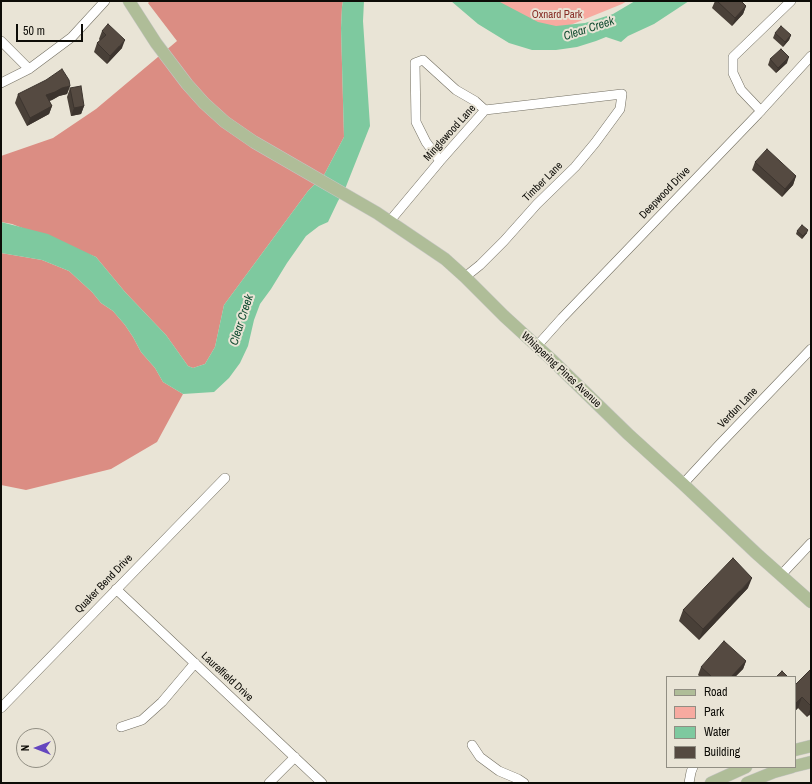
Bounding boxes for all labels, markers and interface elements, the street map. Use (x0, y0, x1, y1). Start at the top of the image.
park label: Oxnard Park (532, 8, 582, 22)
water label: Clear Creek (562, 14, 616, 44)
scale bar (18, 16, 85, 42)
text: 50 m (23, 23, 45, 39)
street label: Minglewood Lane (421, 102, 479, 164)
street label: Timber Lane (520, 159, 566, 205)
street label: Deepwood Drive (637, 164, 693, 222)
water label: Clear Creek (227, 293, 257, 347)
street label: Whispering Pines Avenue (518, 329, 604, 411)
street label: Verdun Lane (715, 385, 761, 431)
street label: Quaker Bend Drive (72, 552, 136, 616)
street label: Laurelfield Drive (198, 650, 256, 704)
legend (666, 676, 796, 768)
text: Road (704, 684, 728, 700)
text: Park (704, 704, 724, 720)
text: Water (704, 724, 730, 740)
north arrow (16, 728, 56, 768)
text: Building (704, 744, 740, 760)
text: N (18, 745, 32, 751)

